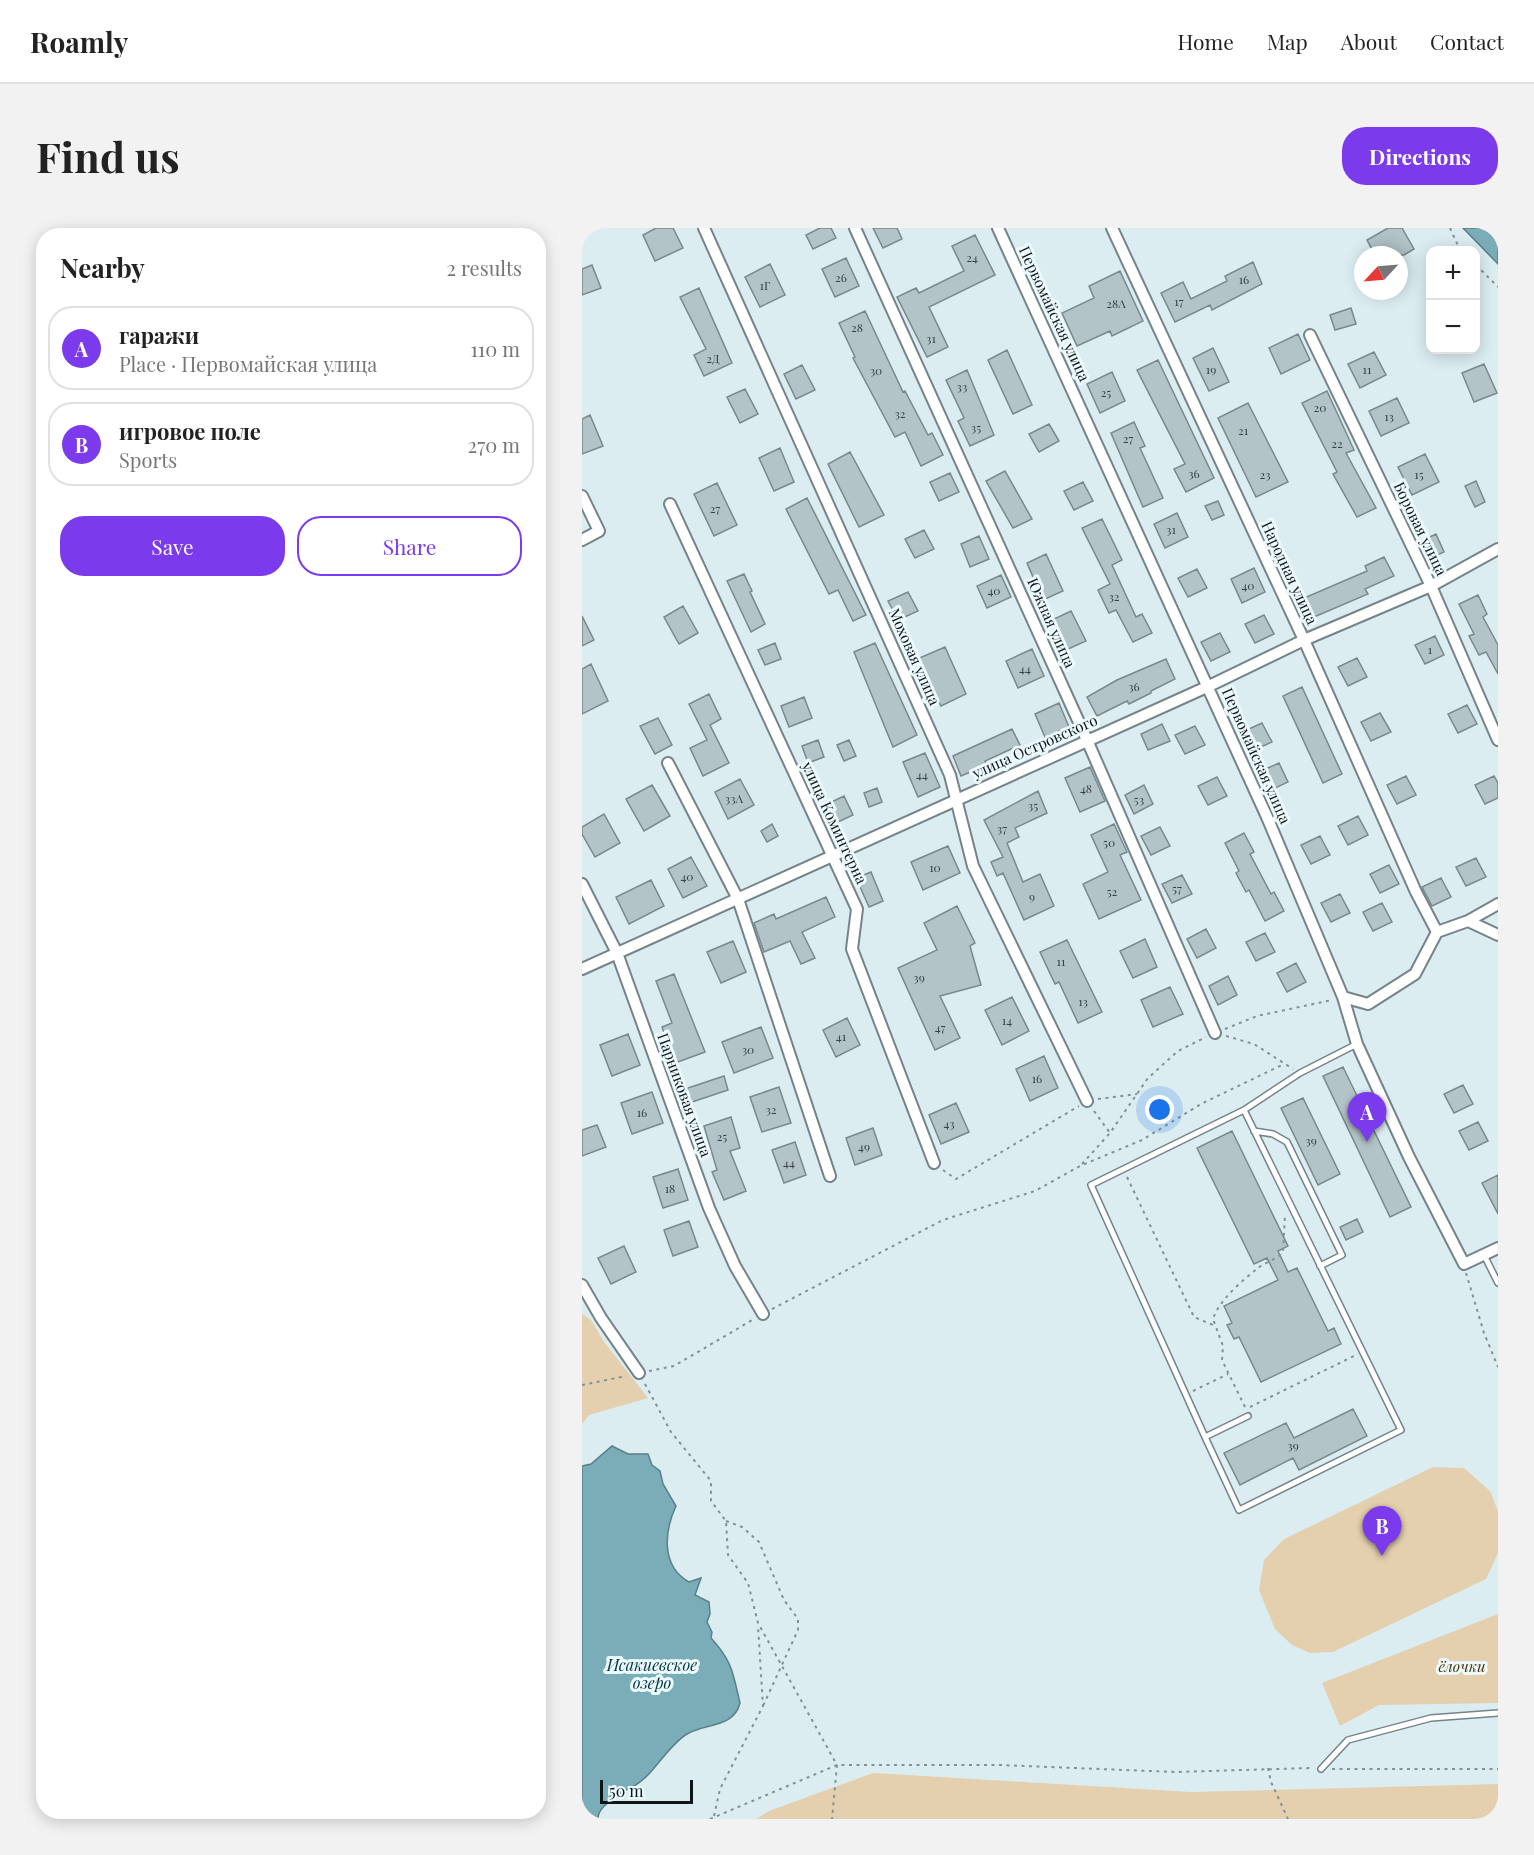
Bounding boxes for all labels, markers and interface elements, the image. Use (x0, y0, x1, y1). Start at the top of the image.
text: Roamly (30, 23, 128, 60)
text: Home (1178, 27, 1234, 55)
text: Map (1267, 27, 1308, 55)
text: About (1341, 27, 1397, 55)
text: Contact (1430, 27, 1504, 55)
button: Directions (1342, 127, 1498, 185)
text: Find us (36, 128, 180, 184)
street label: Первомайская улица (1015, 243, 1095, 385)
north arrow (1354, 246, 1408, 300)
map controls (1426, 246, 1480, 354)
button: + (1426, 246, 1480, 300)
house number: 24 (966, 249, 978, 265)
text: Nearby (60, 250, 145, 285)
text: 2 results (447, 254, 522, 281)
house number: 26 (835, 269, 847, 285)
house number: 16 (1239, 271, 1249, 287)
house number: 1Г (760, 277, 771, 293)
house number: 17 (1174, 293, 1184, 309)
house number: 28А (1106, 295, 1126, 311)
button: − (1426, 300, 1480, 354)
house number: 28 (851, 319, 863, 335)
text: гаражи (119, 320, 199, 350)
house number: 31 (926, 330, 936, 346)
text: A (75, 335, 88, 362)
text: 110 m (470, 335, 520, 362)
text: Place · Первомайская улица (119, 350, 377, 377)
house number: 2Д (706, 350, 720, 366)
house number: 19 (1206, 361, 1216, 377)
house number: 11 (1363, 361, 1372, 377)
house number: 30 (870, 362, 882, 378)
house number: 33 (957, 378, 967, 394)
house number: 25 (1101, 384, 1111, 400)
house number: 20 (1314, 399, 1326, 415)
house number: 32 (894, 405, 906, 421)
house number: 13 (1384, 408, 1394, 424)
text: игровое поле (119, 416, 261, 446)
house number: 35 (971, 419, 981, 435)
house number: 21 (1238, 422, 1249, 438)
house number: 27 (1123, 430, 1133, 446)
text: B (75, 431, 88, 458)
text: 270 m (468, 431, 520, 458)
house number: 22 (1331, 435, 1343, 451)
text: Sports (119, 446, 177, 473)
house number: 36 (1188, 465, 1200, 481)
house number: 23 (1259, 466, 1271, 482)
house number: 15 (1414, 466, 1424, 482)
street label: Боровая улица (1390, 478, 1452, 579)
house number: 27 (710, 500, 720, 516)
button: Save (60, 516, 285, 576)
button: Share (297, 516, 522, 576)
street label: Народная улица (1257, 518, 1323, 628)
house number: 31 (1166, 521, 1176, 537)
street label: Южная улица (1023, 574, 1081, 671)
house number: 40 (1241, 577, 1255, 593)
house number: 40 (987, 582, 1001, 598)
house number: 32 (1108, 588, 1120, 604)
street label: Моховая улица (885, 605, 945, 709)
house number: 1 (1428, 641, 1433, 657)
house number: 44 (1019, 660, 1031, 676)
house number: 36 (1128, 678, 1140, 694)
street label: Первомайская улица (1218, 684, 1296, 827)
street label: улица Островского (968, 709, 1100, 783)
street label: улица Коминтерна (797, 757, 872, 887)
house number: 44 (916, 766, 928, 782)
house number: 48 (1080, 780, 1092, 796)
house number: 33А (725, 790, 744, 806)
house number: 53 (1134, 791, 1144, 807)
house number: 35 (1028, 797, 1038, 813)
house number: 37 (997, 820, 1007, 836)
house number: 50 (1103, 834, 1115, 850)
house number: 10 (929, 859, 941, 875)
house number: 40 (680, 868, 694, 884)
house number: 57 (1172, 880, 1182, 896)
house number: 52 (1107, 883, 1118, 899)
house number: 9 (1029, 888, 1035, 904)
house number: 11 (1057, 953, 1066, 969)
house number: 39 (913, 969, 925, 985)
house number: 13 (1078, 993, 1088, 1009)
house number: 14 (1002, 1012, 1012, 1028)
house number: 47 (935, 1019, 945, 1035)
house number: 41 (836, 1028, 847, 1044)
street label: Парниковая улица (653, 1030, 717, 1160)
house number: 30 (742, 1041, 754, 1057)
house number: 16 (1032, 1070, 1042, 1086)
pin: A (1348, 1092, 1386, 1142)
your location (1145, 1095, 1174, 1124)
house number: 32 (765, 1101, 777, 1117)
house number: 16 (637, 1104, 647, 1120)
house number: 43 (943, 1115, 955, 1131)
house number: 25 (717, 1128, 727, 1144)
house number: 39 (1305, 1132, 1317, 1148)
house number: 49 (858, 1138, 870, 1154)
house number: 44 (783, 1154, 795, 1170)
house number: 18 (665, 1180, 675, 1196)
house number: 39 (1287, 1437, 1299, 1453)
pin: B (1362, 1506, 1402, 1556)
water label: Исакиевское озеро (606, 1654, 697, 1693)
park label: ёлочки (1438, 1656, 1486, 1676)
scale bar (600, 1777, 693, 1804)
text: 50 m (609, 1780, 643, 1801)

